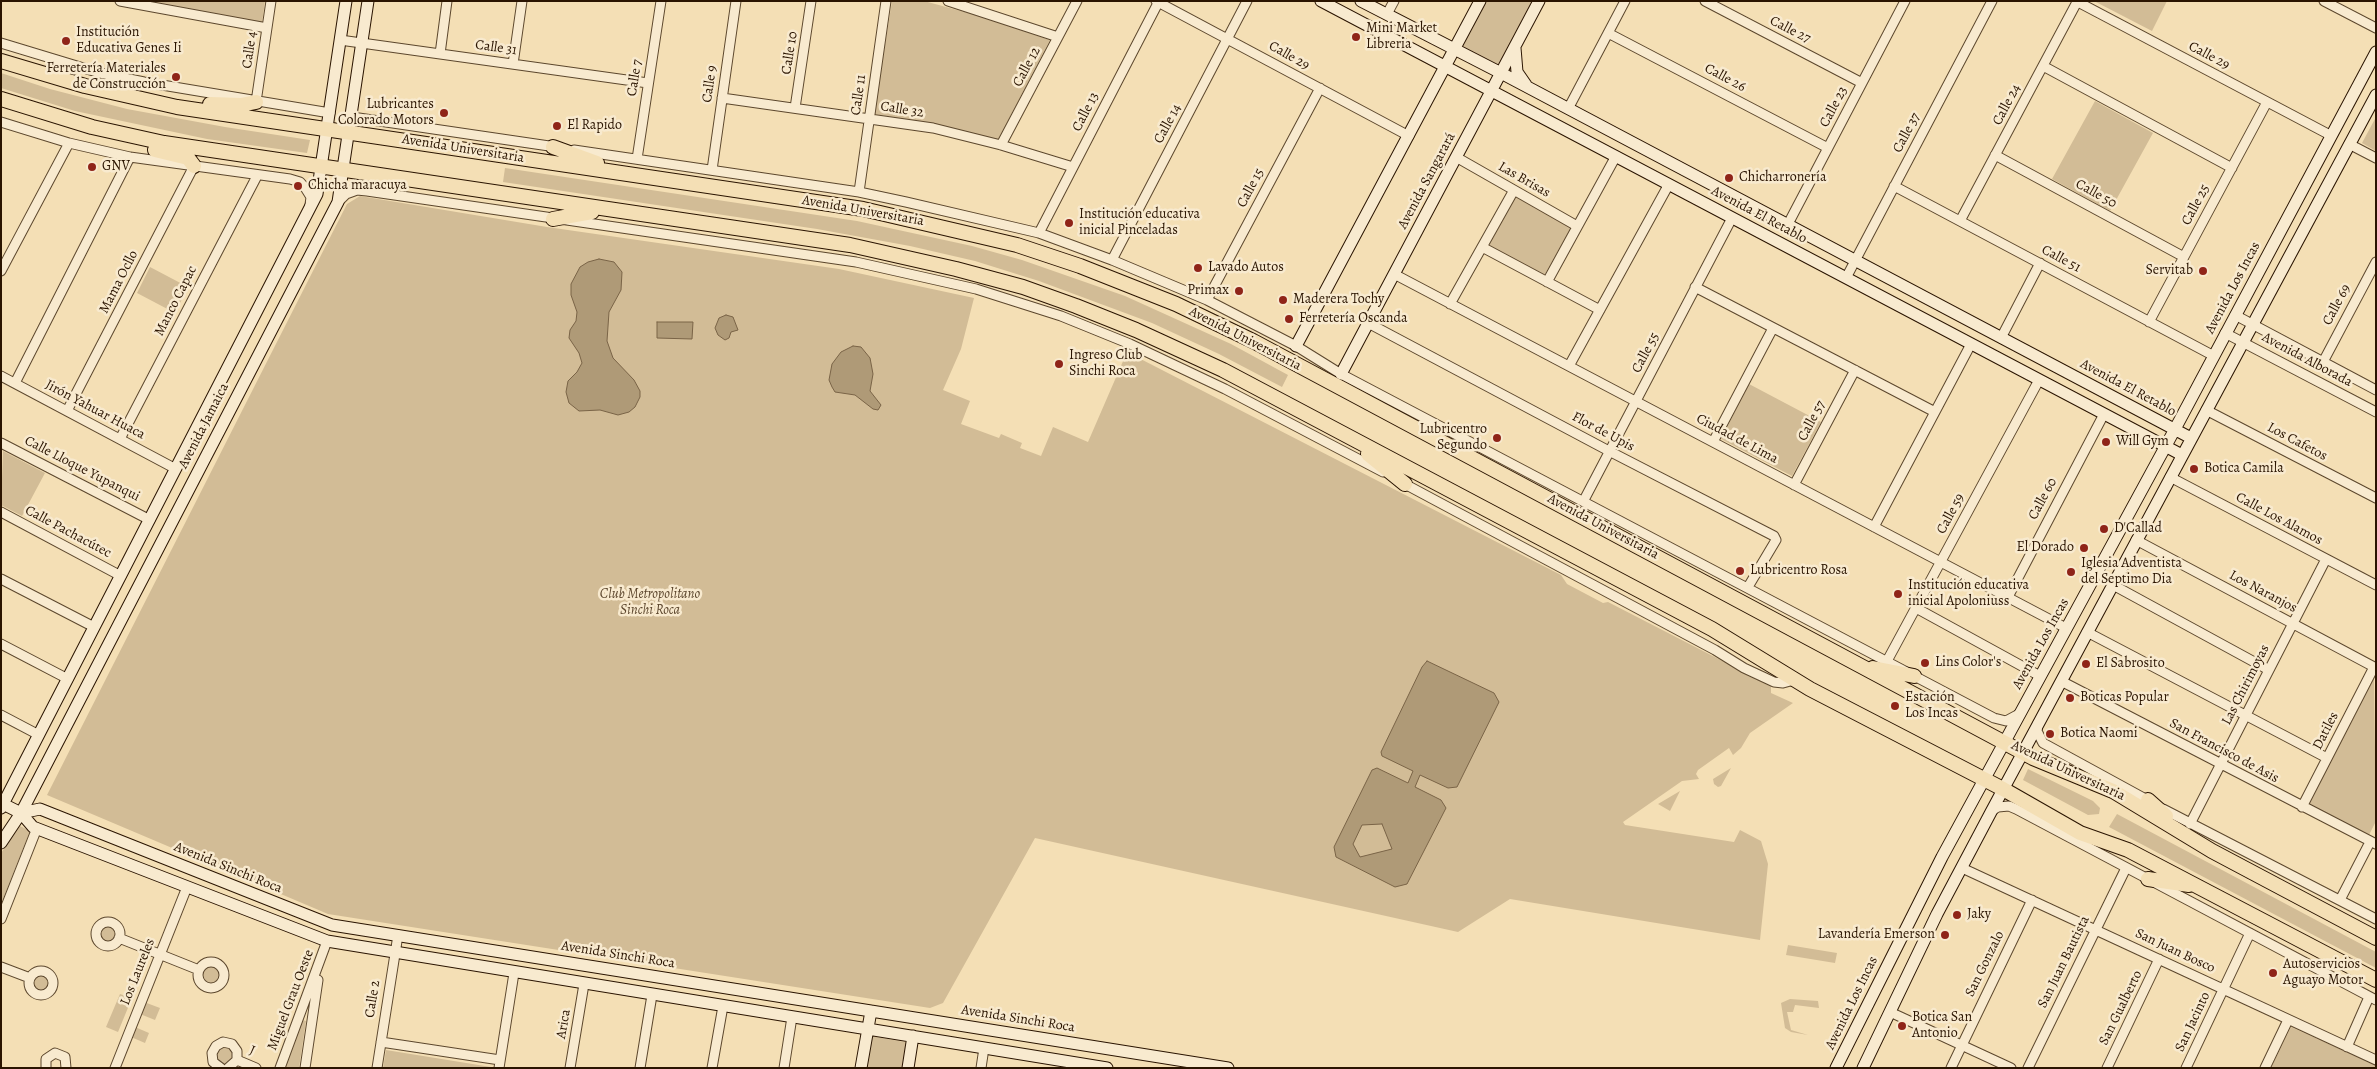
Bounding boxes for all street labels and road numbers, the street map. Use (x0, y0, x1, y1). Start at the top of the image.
street label: Calle 27 (1767, 13, 1813, 47)
street label: Calle 4 (239, 30, 261, 70)
street label: Calle 10 (778, 30, 802, 76)
street label: Calle 31 (474, 37, 518, 59)
street label: Calle 29 (1266, 38, 1312, 74)
street label: Calle 29 (2186, 38, 2232, 74)
street label: Calle 12 (1010, 44, 1044, 90)
street label: Calle 7 (624, 58, 646, 98)
street label: Calle 26 (1702, 60, 1748, 96)
street label: Calle 9 (699, 64, 721, 104)
street label: Calle 11 (848, 74, 870, 116)
street label: Calle 24 (1989, 82, 2025, 128)
street label: Calle 23 (1816, 84, 1852, 130)
street label: Calle 13 (1069, 90, 1103, 134)
street label: Calle 32 (879, 98, 925, 122)
street label: Calle 14 (1151, 101, 1185, 147)
street label: Calle 37 (1890, 110, 1924, 156)
street label: Avenida Sangarará (1395, 130, 1459, 232)
street label: Avenida Universitaria (401, 131, 525, 167)
street label: Las Brisas (1495, 158, 1553, 202)
street label: Calle 15 (1234, 166, 1268, 210)
street label: Calle 50 (2072, 176, 2120, 212)
street label: Calle 25 (2178, 182, 2214, 228)
street label: Avenida El Retablo (1708, 183, 1810, 247)
street label: Avenida Universitaria (801, 192, 925, 230)
street label: Avenida Los Incas (2202, 239, 2264, 337)
street label: Calle 51 (2039, 242, 2083, 276)
street label: Mama Ocllo (96, 248, 142, 316)
street label: Manco Capac (151, 263, 201, 339)
street label: Calle 69 (2319, 282, 2355, 328)
street label: Avenida Universitaria (1186, 303, 1304, 375)
street label: Avenida Alborada (2259, 329, 2355, 391)
street label: Calle 55 (1628, 330, 1664, 376)
street label: Avenida El Retablo (2077, 356, 2179, 420)
street label: Jirón Yahuar Huaca (42, 377, 148, 443)
street label: Avenida Jamaica (175, 380, 233, 472)
street label: Calle 57 (1794, 398, 1830, 444)
street label: Flor de Upis (1569, 409, 1637, 455)
street label: Ciudad de Lima (1693, 410, 1781, 468)
street label: Los Cafetos (2264, 419, 2330, 465)
street label: Calle Lloque Yupanqui (21, 433, 143, 505)
street label: Calle 60 (2025, 475, 2061, 523)
street label: Calle Los Alamos (2233, 489, 2325, 549)
street label: Avenida Universitaria (1544, 491, 1662, 563)
street label: Calle 59 (1933, 491, 1969, 537)
street label: Calle Pachacútec (22, 502, 114, 562)
street label: Los Naranjos (2226, 567, 2300, 617)
street label: Avenida Los Incas (2009, 595, 2073, 693)
street label: Las Chirimoyas (2219, 642, 2273, 728)
street label: Datiles (2309, 709, 2343, 753)
street label: San Francisco de Asis (2166, 715, 2282, 787)
street label: Avenida Universitaria (2008, 737, 2128, 805)
street label: Avenida Sinchi Roca (172, 839, 284, 897)
street label: San Juan Bautista (2034, 913, 2094, 1011)
street label: San Juan Bosco (2132, 925, 2218, 977)
street label: San Gonzalo (1962, 928, 2008, 1000)
street label: Los Laureles (117, 936, 159, 1008)
street label: Avenida Sinchi Roca (560, 938, 676, 972)
street label: Miguel Grau Oeste (264, 947, 318, 1053)
street label: Avenida Los Incas (1822, 954, 1882, 1052)
street label: San Gualberto (2096, 968, 2146, 1048)
street label: Calle 2 (362, 979, 384, 1019)
street label: San Jacinto (2172, 989, 2214, 1055)
street label: Avenida Sinchi Roca (960, 1002, 1076, 1036)
street label: Arica (553, 1008, 575, 1040)
street label: J (247, 1042, 257, 1060)

